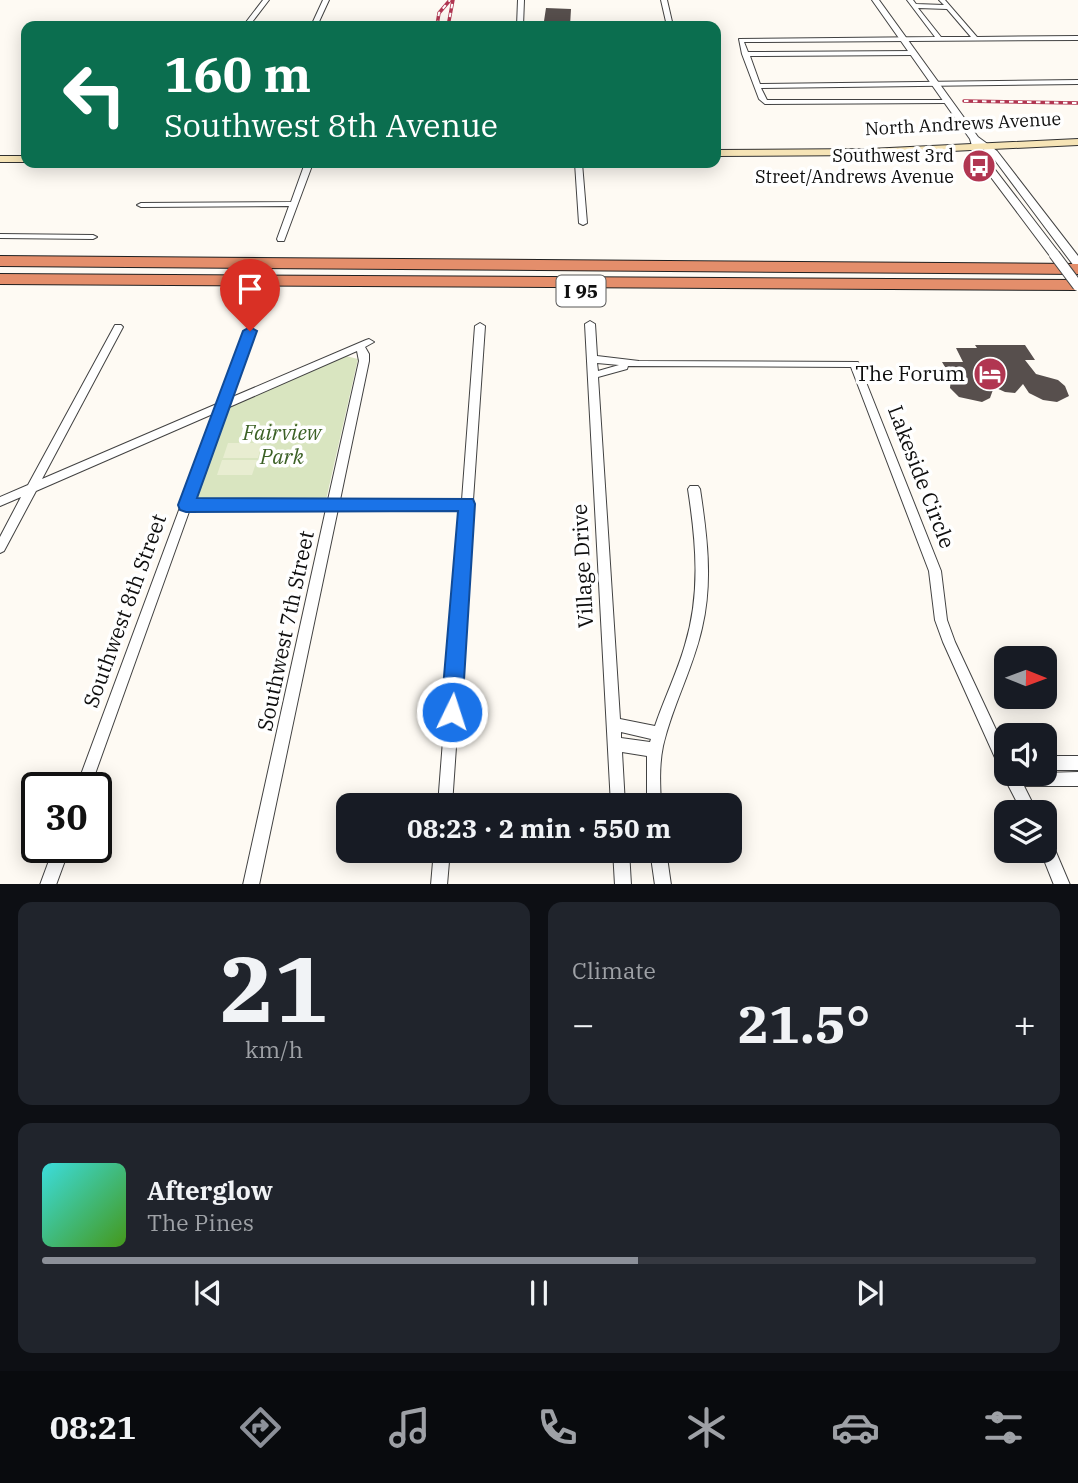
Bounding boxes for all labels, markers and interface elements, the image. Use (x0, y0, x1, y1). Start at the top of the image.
text: 160 m (164, 42, 311, 105)
icon: left (49, 49, 140, 140)
text: Southwest 8th Avenue (164, 104, 498, 146)
street label: North Andrews Avenue (864, 107, 1062, 140)
place label: Southwest 3rd Street/Andrews Avenue (755, 144, 954, 188)
bus stop icon: Southwest 3rd Street/Andrews Avenue (960, 147, 998, 185)
pin (220, 259, 280, 331)
icon: arrive (231, 270, 269, 308)
road number: I 95 (556, 276, 606, 306)
hotel icon: The Forum (971, 355, 1009, 393)
place label: The Forum (855, 359, 965, 387)
street label: Lakeside Circle (882, 401, 962, 552)
park label: Fairview Park (242, 418, 323, 470)
street label: Village Drive (565, 503, 599, 629)
street label: Southwest 8th Street (76, 510, 172, 711)
street label: Southwest 7th Street (250, 528, 320, 734)
north arrow (994, 646, 1057, 709)
map controls (994, 646, 1057, 863)
position arrow (415, 675, 489, 749)
button: sound (994, 723, 1057, 786)
speed limit sign: 30 (21, 772, 112, 863)
button: layers (994, 800, 1057, 863)
text: 08:23 · 2 min · 550 m (407, 811, 671, 845)
text: 21 (219, 929, 329, 1047)
text: Climate (572, 955, 656, 985)
text: 21.5° (738, 990, 870, 1057)
text: − (572, 999, 595, 1048)
text: + (1013, 999, 1036, 1048)
text: km/h (245, 1034, 303, 1064)
text: Afterglow (147, 1173, 273, 1207)
text: The Pines (147, 1207, 254, 1237)
icon: previous (189, 1274, 227, 1312)
icon: pause (520, 1274, 558, 1312)
icon: next (851, 1274, 889, 1312)
icon: directions (236, 1403, 285, 1452)
icon: music (385, 1403, 434, 1452)
icon: phone (533, 1403, 582, 1452)
icon: climate (682, 1403, 731, 1452)
icon: car (831, 1403, 880, 1452)
icon: filters (979, 1403, 1028, 1452)
text: 08:21 (50, 1406, 136, 1448)

